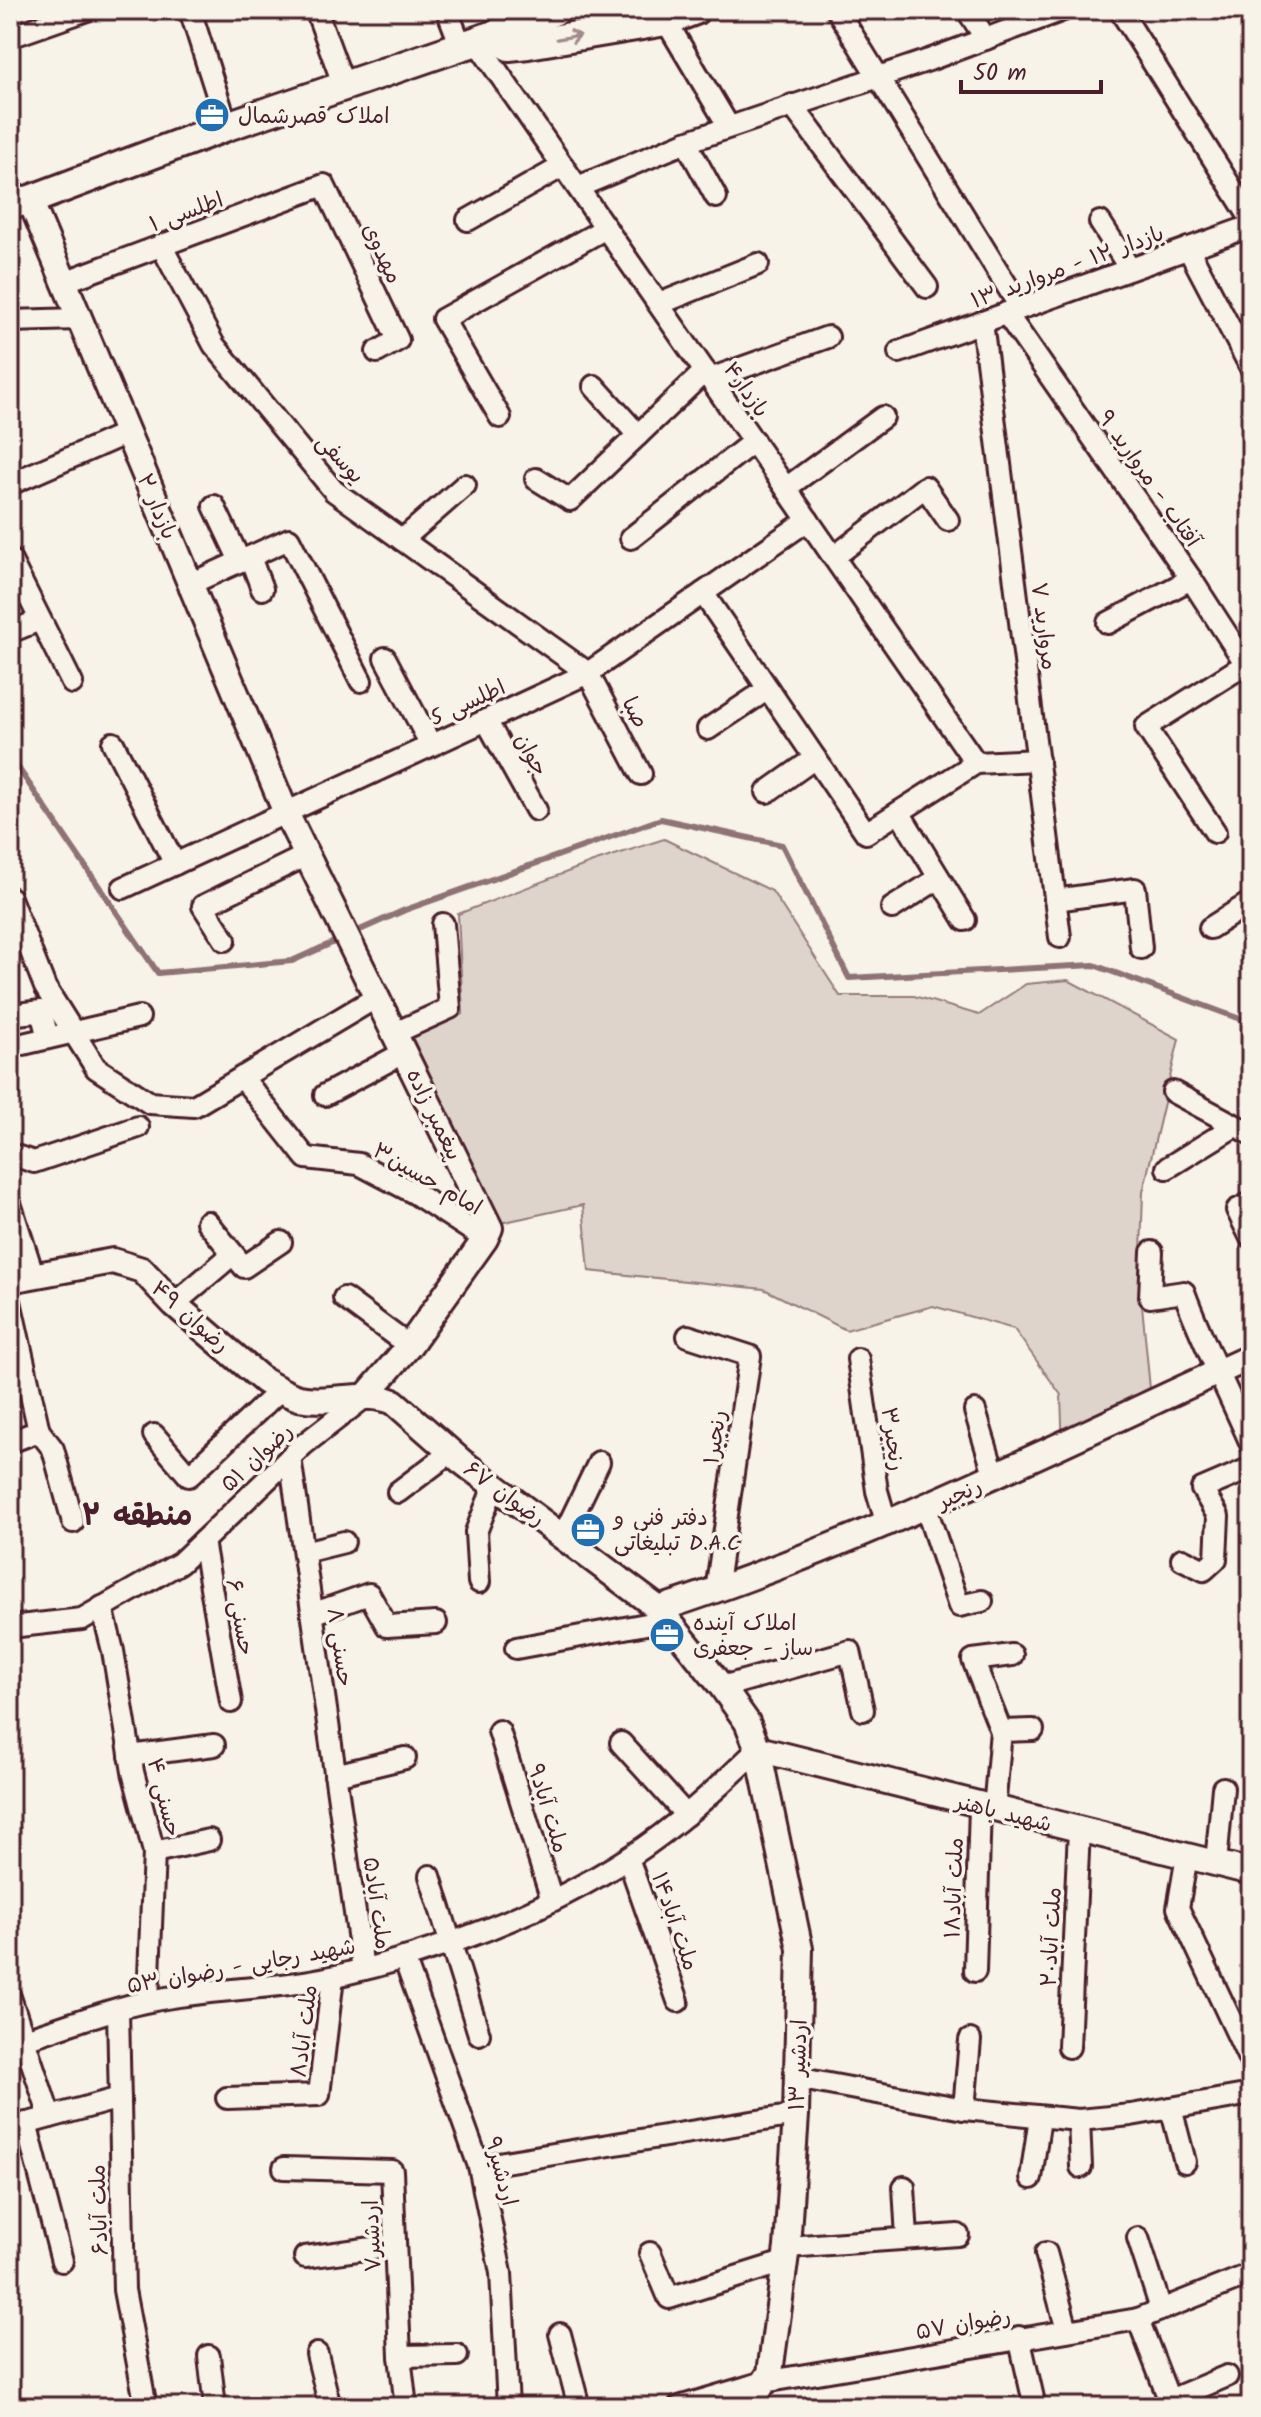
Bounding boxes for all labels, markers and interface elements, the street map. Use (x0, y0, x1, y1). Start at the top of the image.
one-way arrow (556, 29, 581, 44)
scale bar (961, 44, 1101, 94)
text: 50 m (973, 54, 1027, 93)
office icon: املاک قصرشمال (193, 96, 231, 134)
place label: املاک قصرشمال (238, 100, 390, 135)
street label: اطلسی ۱ (145, 184, 229, 243)
street label: بازدار ۱۲ - مروارید ۱۳ (966, 217, 1169, 320)
street label: مهدوی (351, 218, 410, 290)
street label: بازدار۴ (713, 355, 777, 426)
street label: آفتاب - مروارید ۹ (1087, 404, 1209, 557)
street label: یوسفی (307, 426, 372, 493)
street label: بازدار ۲ (126, 468, 185, 546)
street label: مروارید ۷ (1020, 580, 1065, 672)
street label: اطلسی 5 (424, 671, 512, 737)
street label: صبا (611, 691, 656, 735)
street label: جوان (504, 727, 556, 783)
street label: پیغمبر زاده (395, 1063, 470, 1167)
street label: امام حسین۳ (365, 1135, 488, 1226)
street label: رضوان ۴۹ (142, 1273, 237, 1363)
street label: رنجبر۳ (870, 1405, 913, 1474)
street label: رنجبر۱ (695, 1408, 738, 1467)
street label: رضوان ۵۱ (213, 1416, 302, 1502)
street label: رضوان ۶۷ (455, 1453, 552, 1537)
street label: رنجبر (930, 1470, 988, 1521)
district label: منطقه ۲ (82, 1493, 192, 1541)
place label: دفتر فنی و تبلیغاتی D.A.C (612, 1502, 740, 1562)
office icon: دفتر فنی و تبلیغاتی D.A.C (569, 1511, 607, 1549)
street label: حسنی ۶ (215, 1576, 262, 1659)
street label: حسنی ۸ (316, 1606, 361, 1689)
place label: املاک آینده ساز - جعفری (693, 1607, 813, 1667)
office icon: املاک آینده ساز - جعفری (648, 1616, 686, 1654)
street label: حسنی ۴ (136, 1754, 189, 1841)
street label: ملت آباد۹ (516, 1760, 577, 1858)
street label: شهید باهنر (950, 1785, 1055, 1843)
street label: ملت آباد۱۸ (936, 1837, 975, 1939)
street label: ملت آباد۵ (352, 1855, 399, 1952)
street label: ملت آباد۱۴ (640, 1868, 707, 1976)
street label: ملت آباد۲۰ (1032, 1886, 1073, 1988)
street label: شهید رجایی - رضوان ۵۳ (124, 1930, 359, 2005)
street label: ملت آباد۸ (282, 1983, 329, 2080)
street label: اردشیر ۱۳ (780, 2019, 819, 2112)
street label: اردشیر۹ (474, 2133, 526, 2210)
street label: ملت آباد۶ (81, 2164, 120, 2256)
street label: اردشیر۷ (355, 2199, 392, 2273)
street label: رضوان ۵۷ (913, 2300, 1014, 2351)

